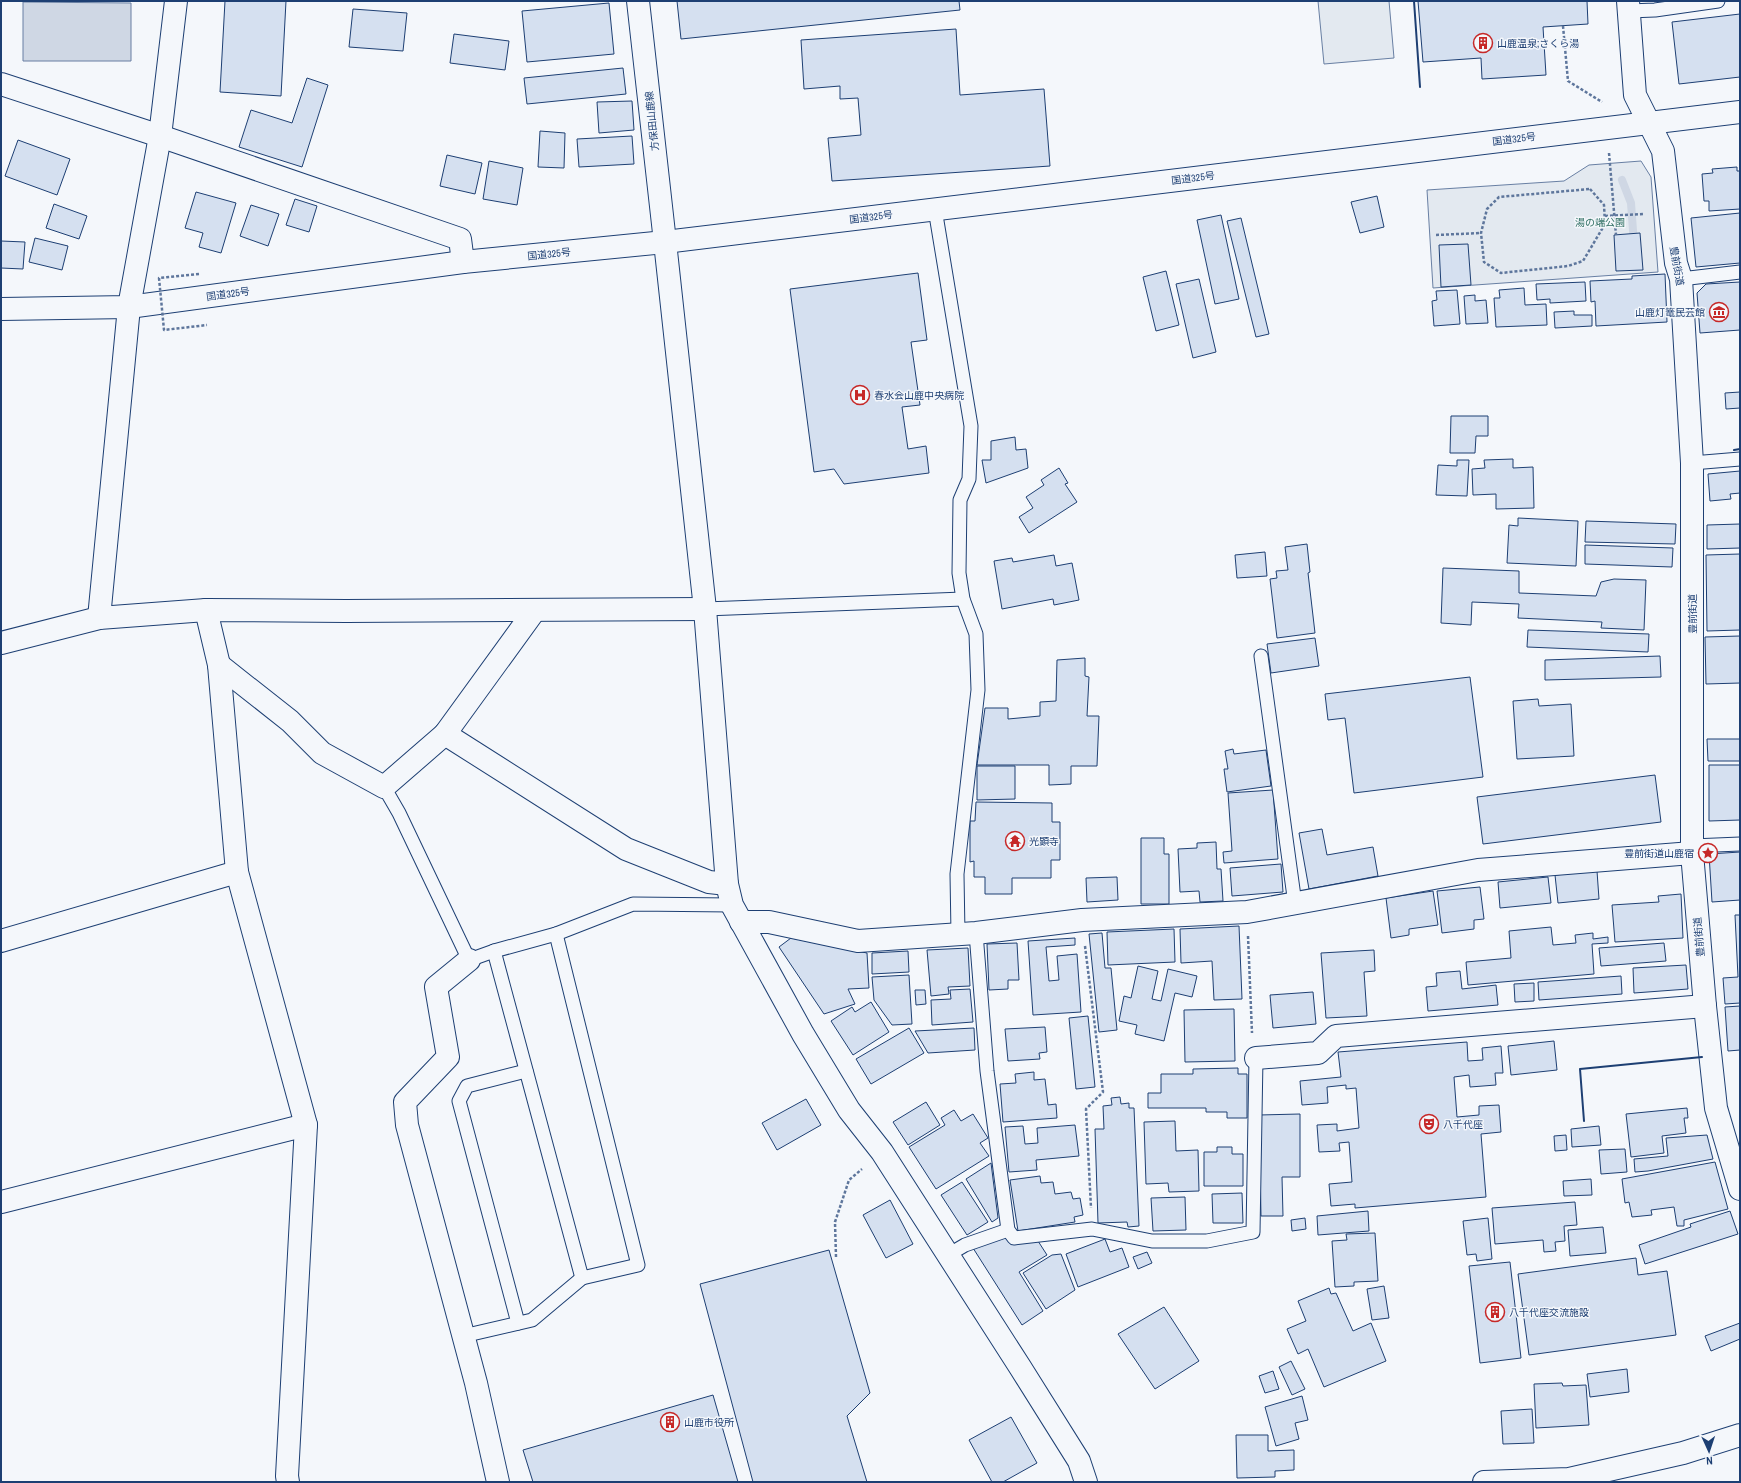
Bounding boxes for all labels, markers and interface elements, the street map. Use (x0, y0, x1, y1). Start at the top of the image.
building icon: 山鹿温泉;さくら湯 (1472, 32, 1494, 54)
place label: 山鹿温泉;さくら湯 (1497, 37, 1579, 50)
street label: 方保田山鹿線 (642, 90, 662, 152)
street label: 国道325号 (1492, 130, 1536, 148)
street label: 国道325号 (1171, 169, 1215, 187)
street label: 国道325号 (849, 208, 893, 226)
park label: 湯の端公園 (1575, 216, 1625, 229)
street label: 国道325号 (527, 245, 571, 263)
street label: 豊前街道 (1667, 245, 1687, 287)
street label: 国道325号 (205, 285, 251, 303)
museum icon: 山鹿灯篭民芸館 (1708, 301, 1730, 323)
place label: 山鹿灯篭民芸館 (1635, 306, 1705, 319)
hospital icon: 春水会山鹿中央病院 (849, 384, 871, 406)
place label: 春水会山鹿中央病院 (874, 389, 964, 402)
street label: 豊前街道 (1686, 594, 1699, 634)
temple icon: 光顕寺 (1004, 830, 1026, 852)
place label: 光顕寺 (1029, 835, 1059, 848)
place icon: 豊前街道山鹿宿 (1697, 842, 1719, 864)
place label: 豊前街道山鹿宿 (1624, 847, 1694, 860)
street label: 豊前街道 (1691, 917, 1707, 957)
theatre icon: 八千代座 (1418, 1113, 1440, 1135)
place label: 八千代座 (1443, 1118, 1483, 1131)
building icon: 八千代座交流施設 (1484, 1301, 1506, 1323)
place label: 八千代座交流施設 (1509, 1306, 1589, 1319)
building icon: 山鹿市役所 (659, 1411, 681, 1433)
place label: 山鹿市役所 (684, 1416, 734, 1429)
north arrow (1689, 1431, 1729, 1471)
text: N (1706, 1454, 1713, 1468)

